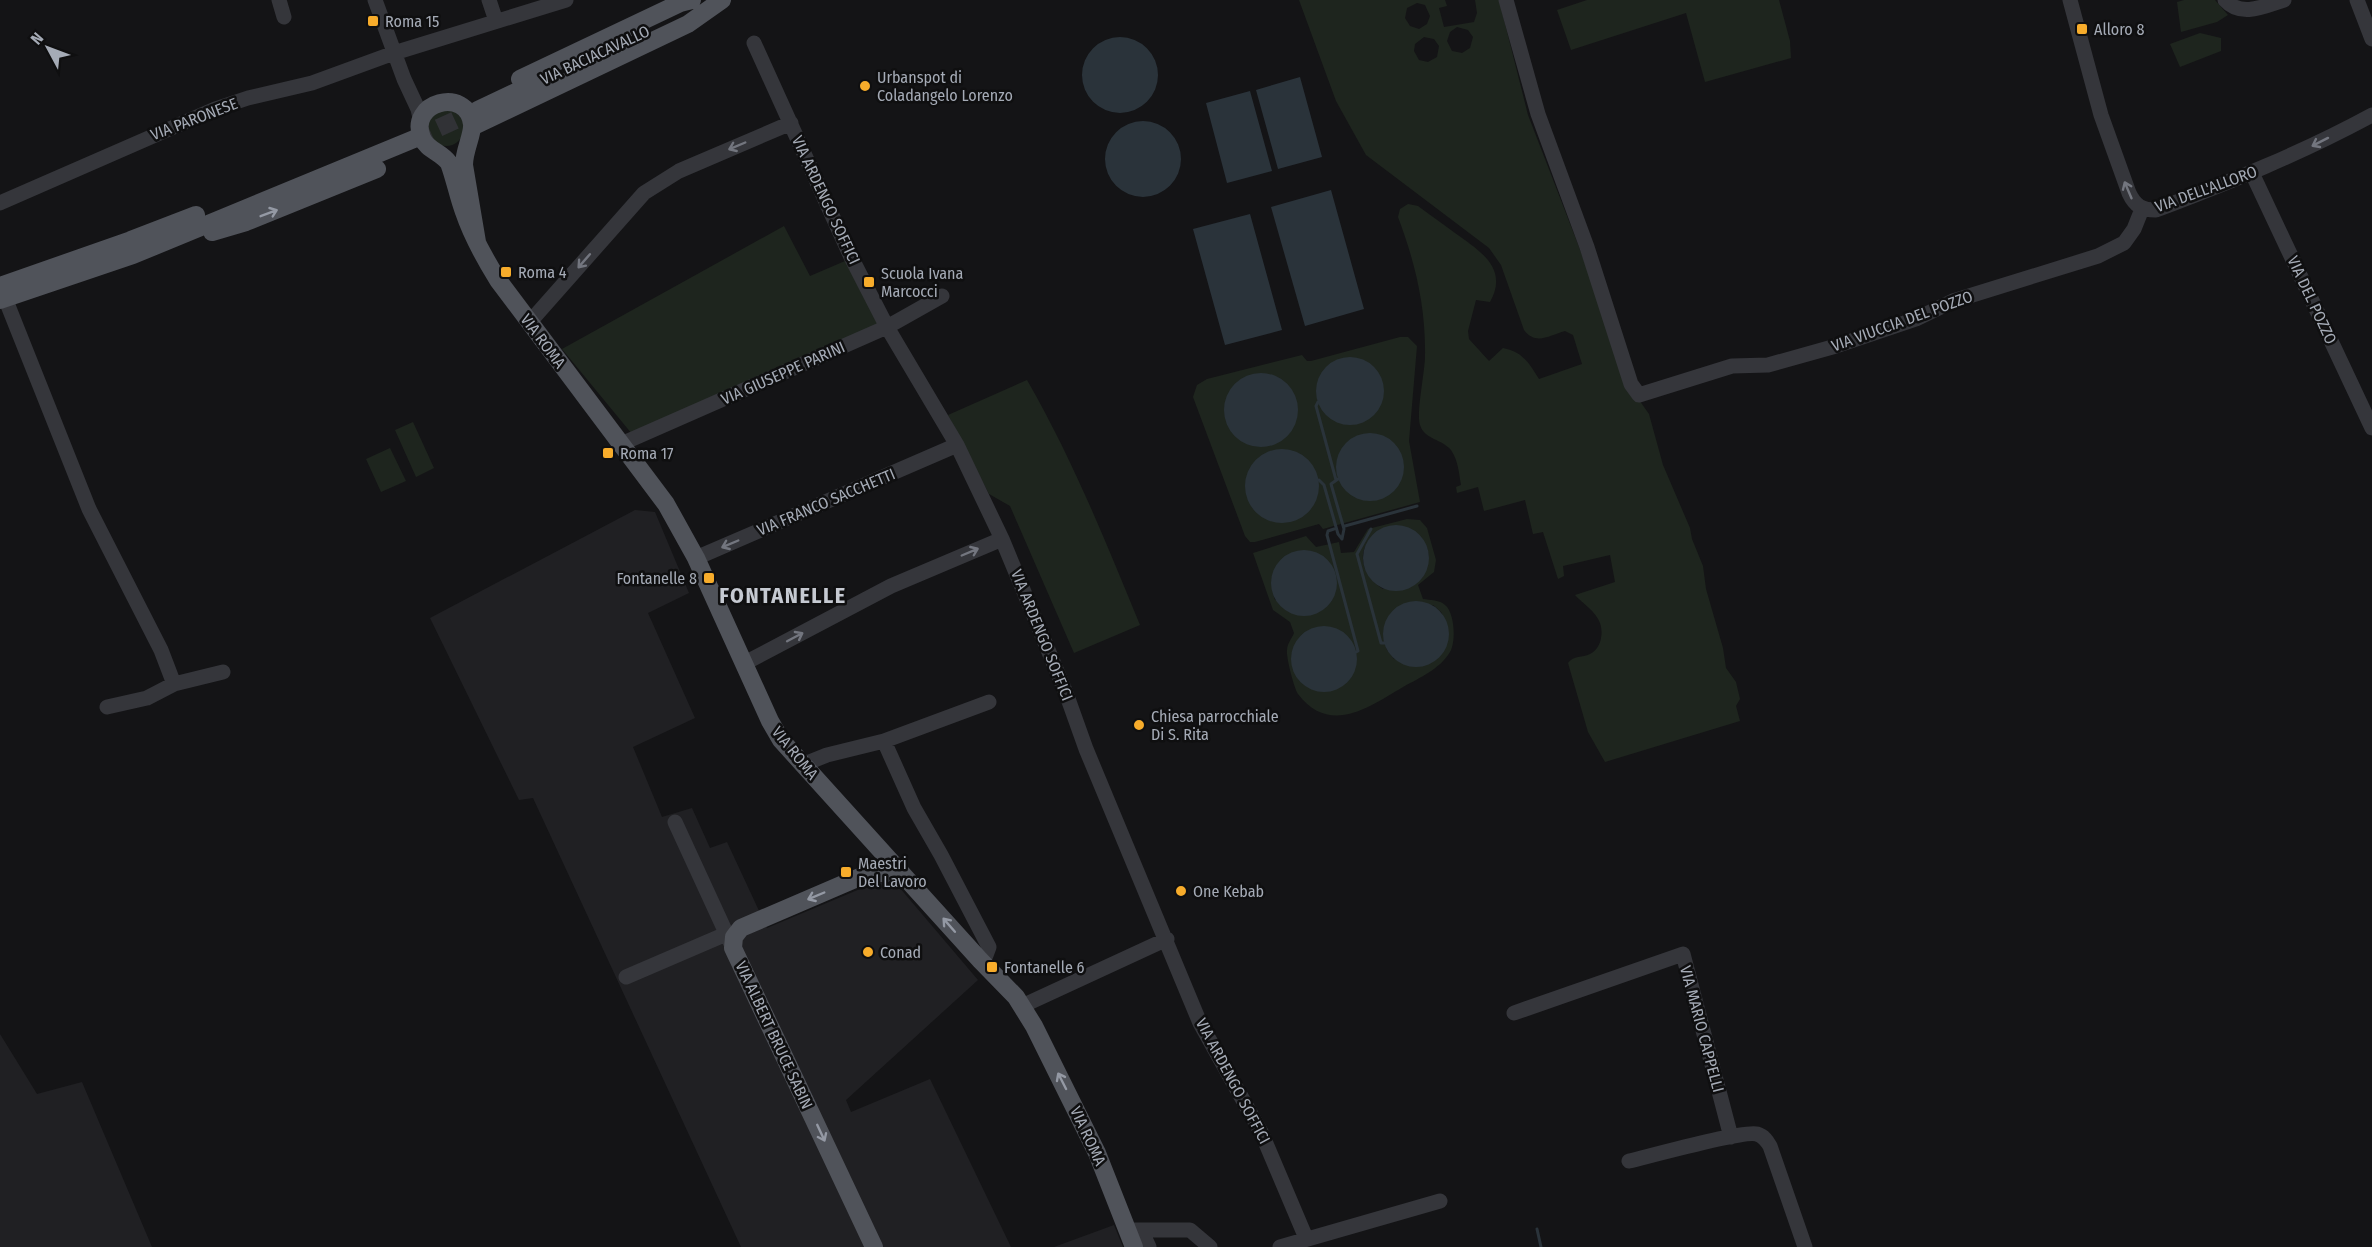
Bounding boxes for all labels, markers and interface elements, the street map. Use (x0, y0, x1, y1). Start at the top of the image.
place label: Roma 15 (385, 12, 439, 31)
marker: Roma 15 (366, 14, 380, 28)
north arrow (18, 18, 78, 78)
place label: Alloro 8 (2094, 20, 2145, 39)
street label: VIA BACIACAVALLO (537, 21, 653, 89)
marker: Alloro 8 (2075, 22, 2089, 36)
text: N (27, 29, 47, 48)
place label: Urbanspot di Coladangelo Lorenzo (877, 68, 1013, 105)
marker: Urbanspot di Coladangelo Lorenzo (858, 79, 872, 93)
street label: VIA PARONESE (148, 94, 240, 144)
street label: VIA ARDENGO SOFFICI (788, 133, 864, 267)
one-way arrow (2312, 137, 2330, 149)
one-way arrow (728, 141, 747, 152)
street label: VIA DELL'ALLORO (2152, 162, 2260, 216)
one-way arrow (2122, 181, 2133, 200)
one-way arrow (259, 207, 278, 218)
one-way arrow (577, 253, 591, 268)
street label: VIA DEL POZZO (2283, 253, 2341, 347)
place label: Roma 4 (518, 263, 567, 282)
place label: Scuola Ivana Marcocci (881, 264, 964, 301)
marker: Roma 4 (499, 265, 513, 279)
marker: Scuola Ivana Marcocci (862, 275, 876, 289)
street label: VIA VIUCCIA DEL POZZO (1829, 287, 1975, 355)
street label: VIA ROMA (517, 310, 570, 372)
street label: VIA GIUSEPPE PARINI (718, 337, 848, 409)
place label: Roma 17 (620, 444, 674, 463)
marker: Roma 17 (601, 446, 615, 460)
street label: VIA FRANCO SACCHETTI (754, 464, 898, 540)
one-way arrow (721, 539, 739, 550)
one-way arrow (961, 546, 979, 557)
street label: VIA ARDENGO SOFFICI (1007, 567, 1077, 703)
place label: Fontanelle 8 (616, 569, 697, 588)
marker: Fontanelle 8 (702, 571, 716, 585)
district label: FONTANELLE (719, 582, 847, 609)
one-way arrow (786, 631, 803, 643)
place label: Chiesa parrocchiale Di S. Rita (1151, 707, 1279, 744)
marker: Chiesa parrocchiale Di S. Rita (1132, 718, 1146, 732)
street label: VIA ROMA (768, 723, 823, 784)
place label: Maestri Del Lavoro (858, 854, 927, 891)
marker: Maestri Del Lavoro (839, 865, 853, 879)
place label: One Kebab (1193, 882, 1264, 901)
marker: One Kebab (1174, 884, 1188, 898)
one-way arrow (807, 891, 825, 902)
one-way arrow (942, 918, 956, 933)
place label: Conad (880, 943, 921, 962)
marker: Conad (861, 945, 875, 959)
street label: VIA ALBERT BRUCE SABIN (731, 958, 817, 1112)
place label: Fontanelle 6 (1004, 958, 1085, 977)
marker: Fontanelle 6 (985, 960, 999, 974)
street label: VIA MARIO CAPPELLI (1676, 964, 1728, 1094)
street label: VIA ARDENGO SOFFICI (1192, 1015, 1274, 1147)
one-way arrow (1056, 1073, 1067, 1091)
street label: VIA ROMA (1066, 1104, 1110, 1169)
one-way arrow (815, 1124, 827, 1142)

